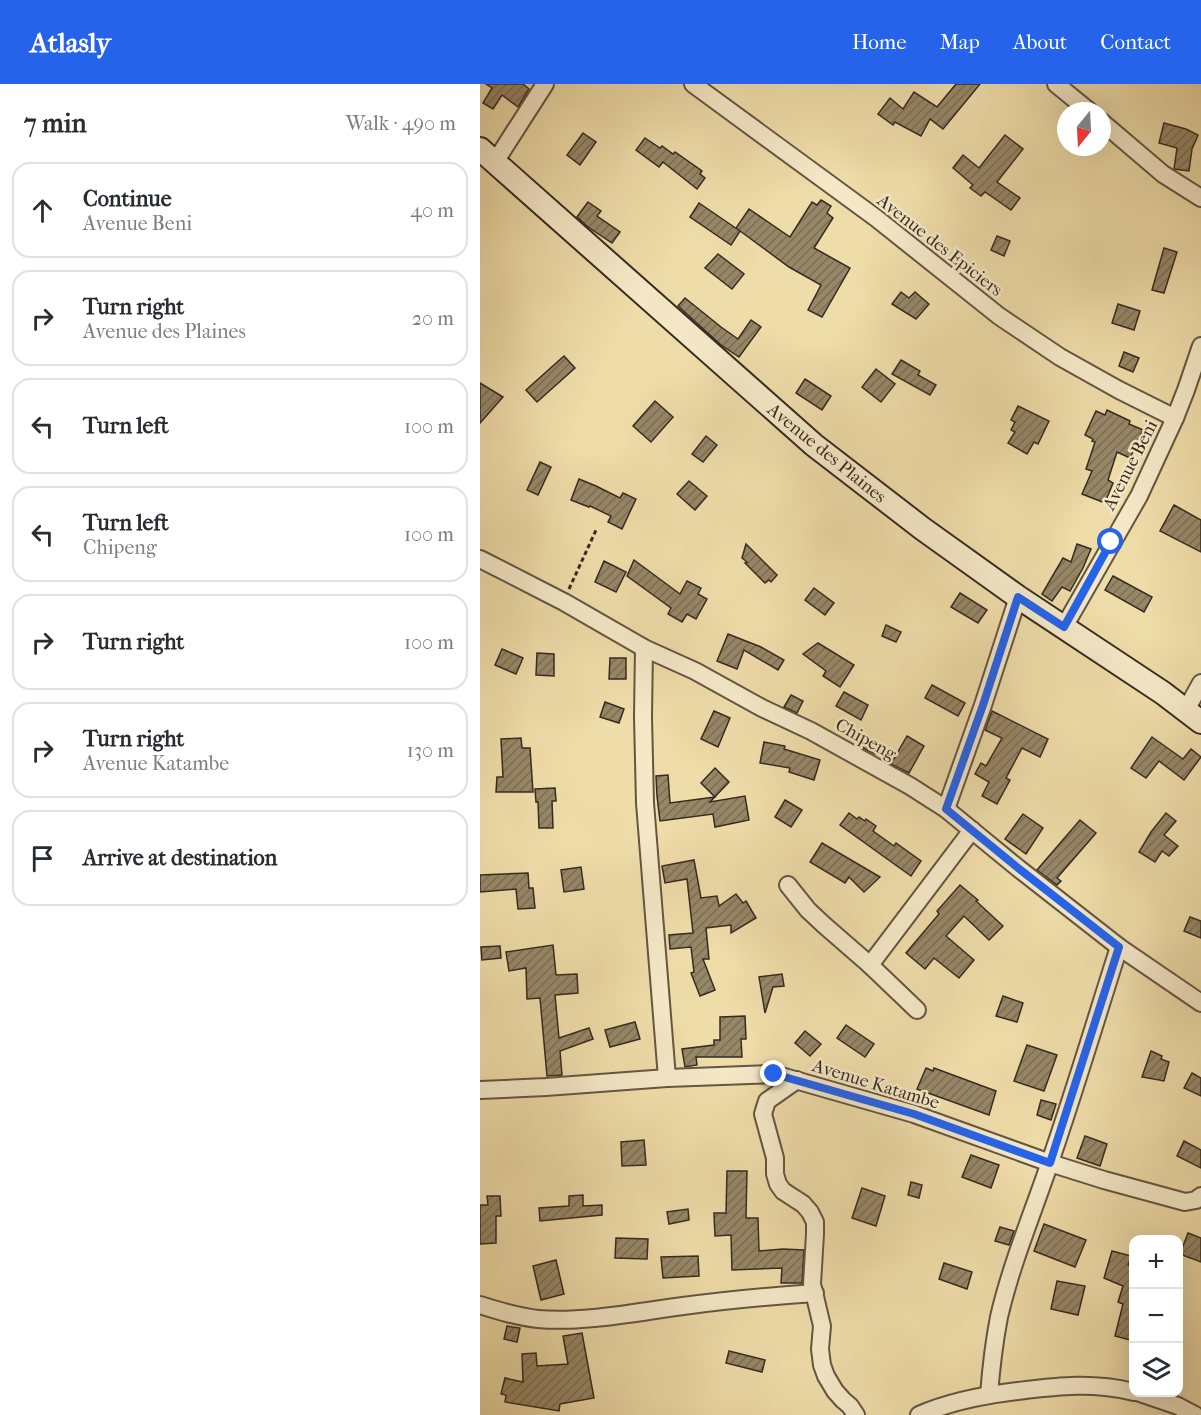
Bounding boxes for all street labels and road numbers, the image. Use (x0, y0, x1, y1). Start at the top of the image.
street label: Avenue des Epiciers (872, 189, 1007, 301)
street label: Avenue des Plaines (762, 398, 891, 508)
street label: Avenue Beni (1098, 416, 1162, 515)
street label: Chipeng (832, 714, 900, 765)
street label: Avenue Katambe (809, 1055, 942, 1114)

